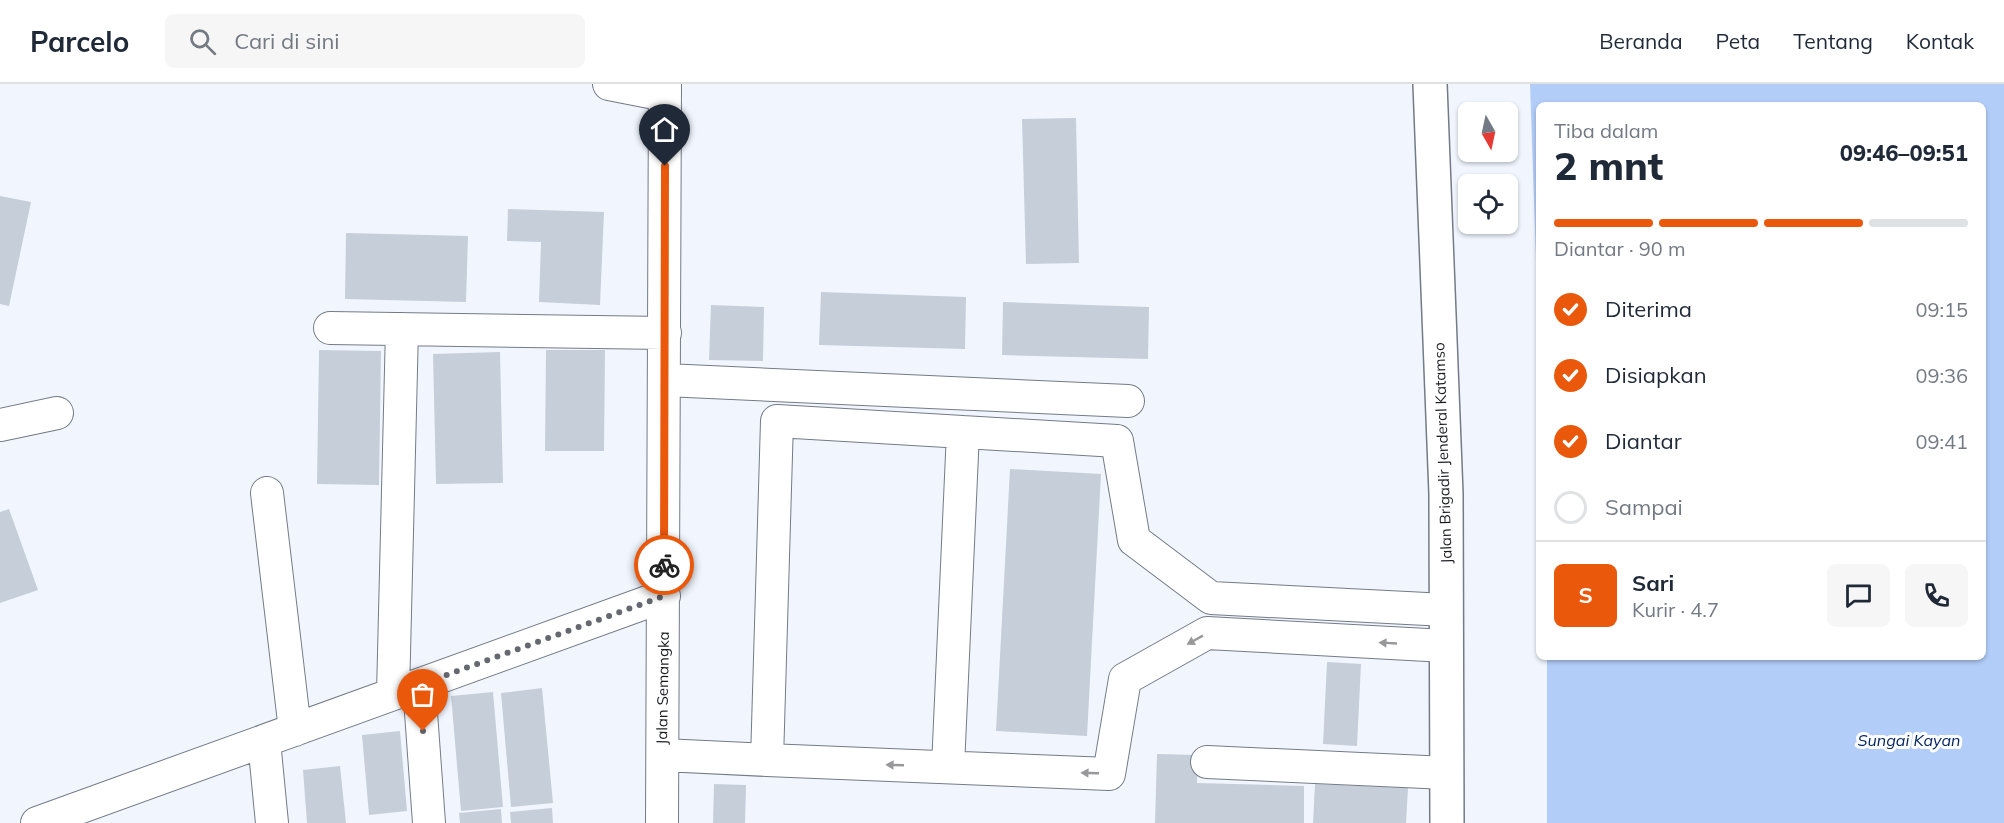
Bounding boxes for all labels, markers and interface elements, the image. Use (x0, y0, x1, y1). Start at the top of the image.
search box (165, 14, 585, 68)
text: Parcelo (30, 24, 129, 59)
icon: search (186, 25, 219, 58)
text: Cari di sini (234, 27, 340, 55)
text: Beranda (1599, 28, 1683, 54)
text: Peta (1716, 28, 1760, 54)
text: Tentang (1793, 28, 1873, 54)
text: Kontak (1906, 28, 1974, 54)
north arrow (1458, 102, 1518, 162)
map controls (1458, 102, 1518, 234)
pin (639, 104, 690, 166)
icon: home (648, 113, 681, 146)
text: Tiba dalam (1554, 118, 1658, 143)
text: 09:46–09:51 (1840, 139, 1968, 167)
text: 2 mnt (1554, 141, 1663, 190)
button: locate (1458, 174, 1518, 234)
text: Diantar · 90 m (1554, 236, 1686, 261)
icon: check (1554, 293, 1587, 326)
text: Diterima (1605, 295, 1692, 323)
text: 09:15 (1915, 297, 1968, 322)
street label: Jalan Brigadir Jenderal Katamso (1429, 342, 1456, 564)
icon: check (1554, 359, 1587, 392)
text: Disiapkan (1605, 361, 1707, 389)
text: 09:36 (1915, 363, 1968, 388)
icon: check (1554, 425, 1587, 458)
text: Diantar (1605, 427, 1682, 455)
text: 09:41 (1915, 429, 1968, 454)
text: Sampai (1605, 493, 1683, 521)
courier (634, 535, 694, 595)
icon: bike (648, 549, 681, 582)
button: chat (1827, 564, 1890, 627)
button: phone (1905, 564, 1968, 627)
text: Sari (1632, 569, 1674, 597)
text: S (1578, 581, 1593, 609)
text: Kurir · 4.7 (1632, 597, 1719, 622)
street label: Jalan Semangka (652, 631, 673, 745)
one-way arrow (1186, 635, 1203, 645)
one-way arrow (1378, 638, 1397, 648)
pin (397, 669, 448, 731)
icon: bag (406, 678, 439, 711)
water label: Sungai Kayan (1858, 730, 1960, 750)
one-way arrow (885, 760, 904, 770)
one-way arrow (1080, 768, 1099, 778)

